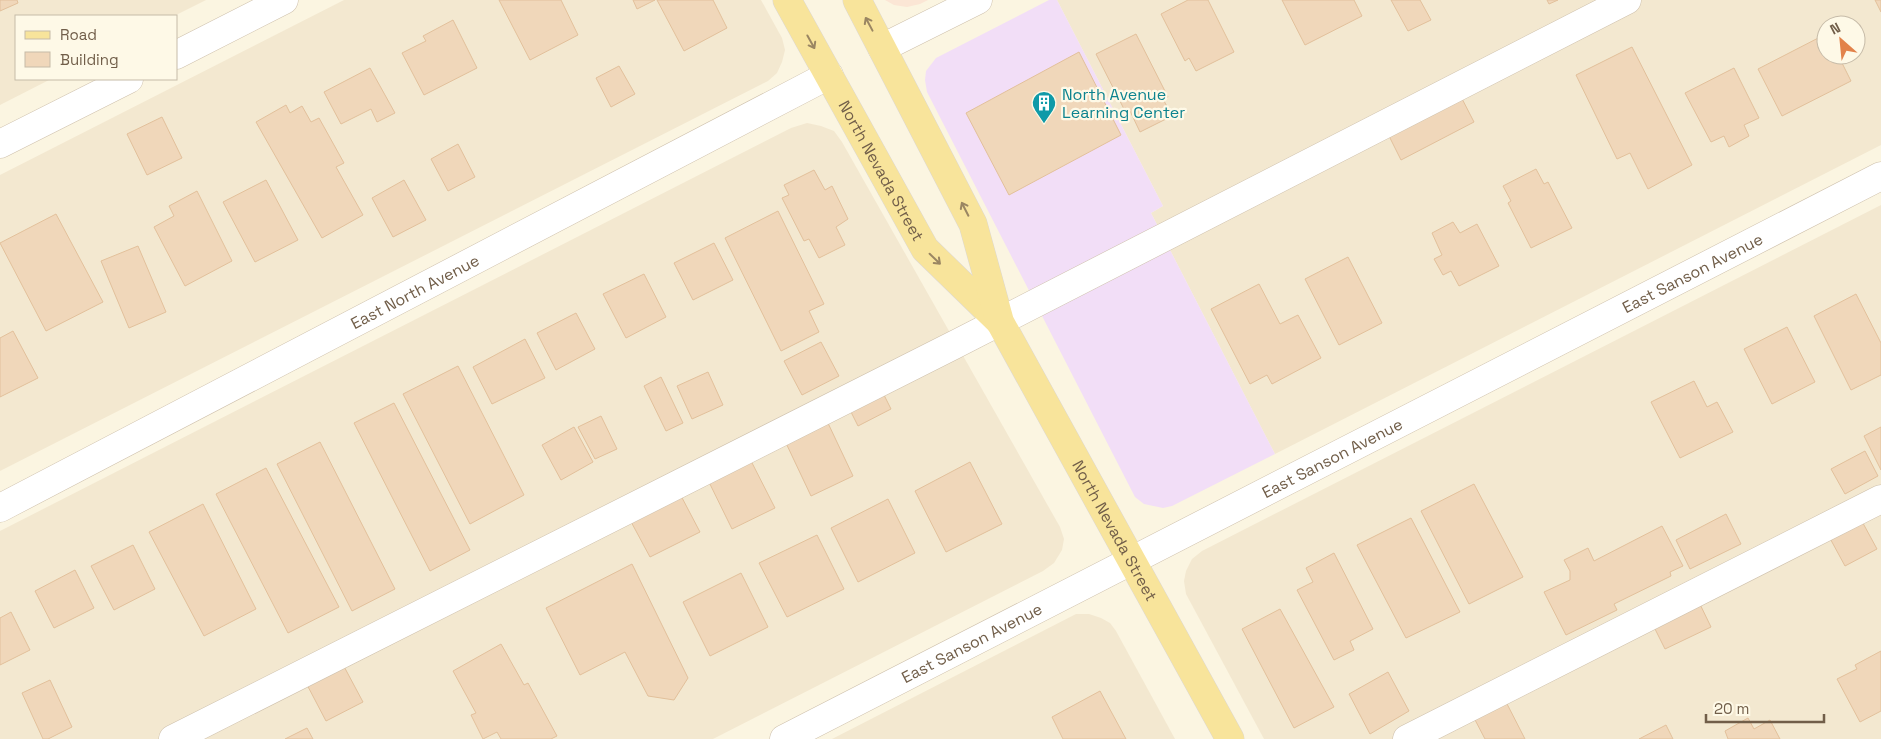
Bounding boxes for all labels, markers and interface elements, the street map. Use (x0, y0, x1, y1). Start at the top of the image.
legend (15, 15, 178, 80)
north arrow (1816, 15, 1866, 65)
one-way arrow (864, 17, 873, 32)
text: N (1827, 18, 1843, 39)
text: Road (60, 25, 97, 44)
one-way arrow (806, 35, 816, 50)
text: Building (60, 50, 119, 69)
place label: North Avenue Learning Center (1062, 84, 1185, 123)
building icon: North Avenue Learning Center (1031, 90, 1057, 124)
street label: North Nevada Street (834, 97, 928, 245)
one-way arrow (960, 201, 970, 216)
street label: East Sanson Avenue (1619, 228, 1766, 318)
street label: East North Avenue (347, 250, 483, 334)
one-way arrow (929, 253, 941, 265)
street label: East Sanson Avenue (1258, 413, 1406, 503)
street label: North Nevada Street (1067, 457, 1162, 605)
street label: East Sanson Avenue (898, 598, 1046, 688)
scale bar (1706, 692, 1824, 724)
text: 20 m (1714, 699, 1749, 718)

